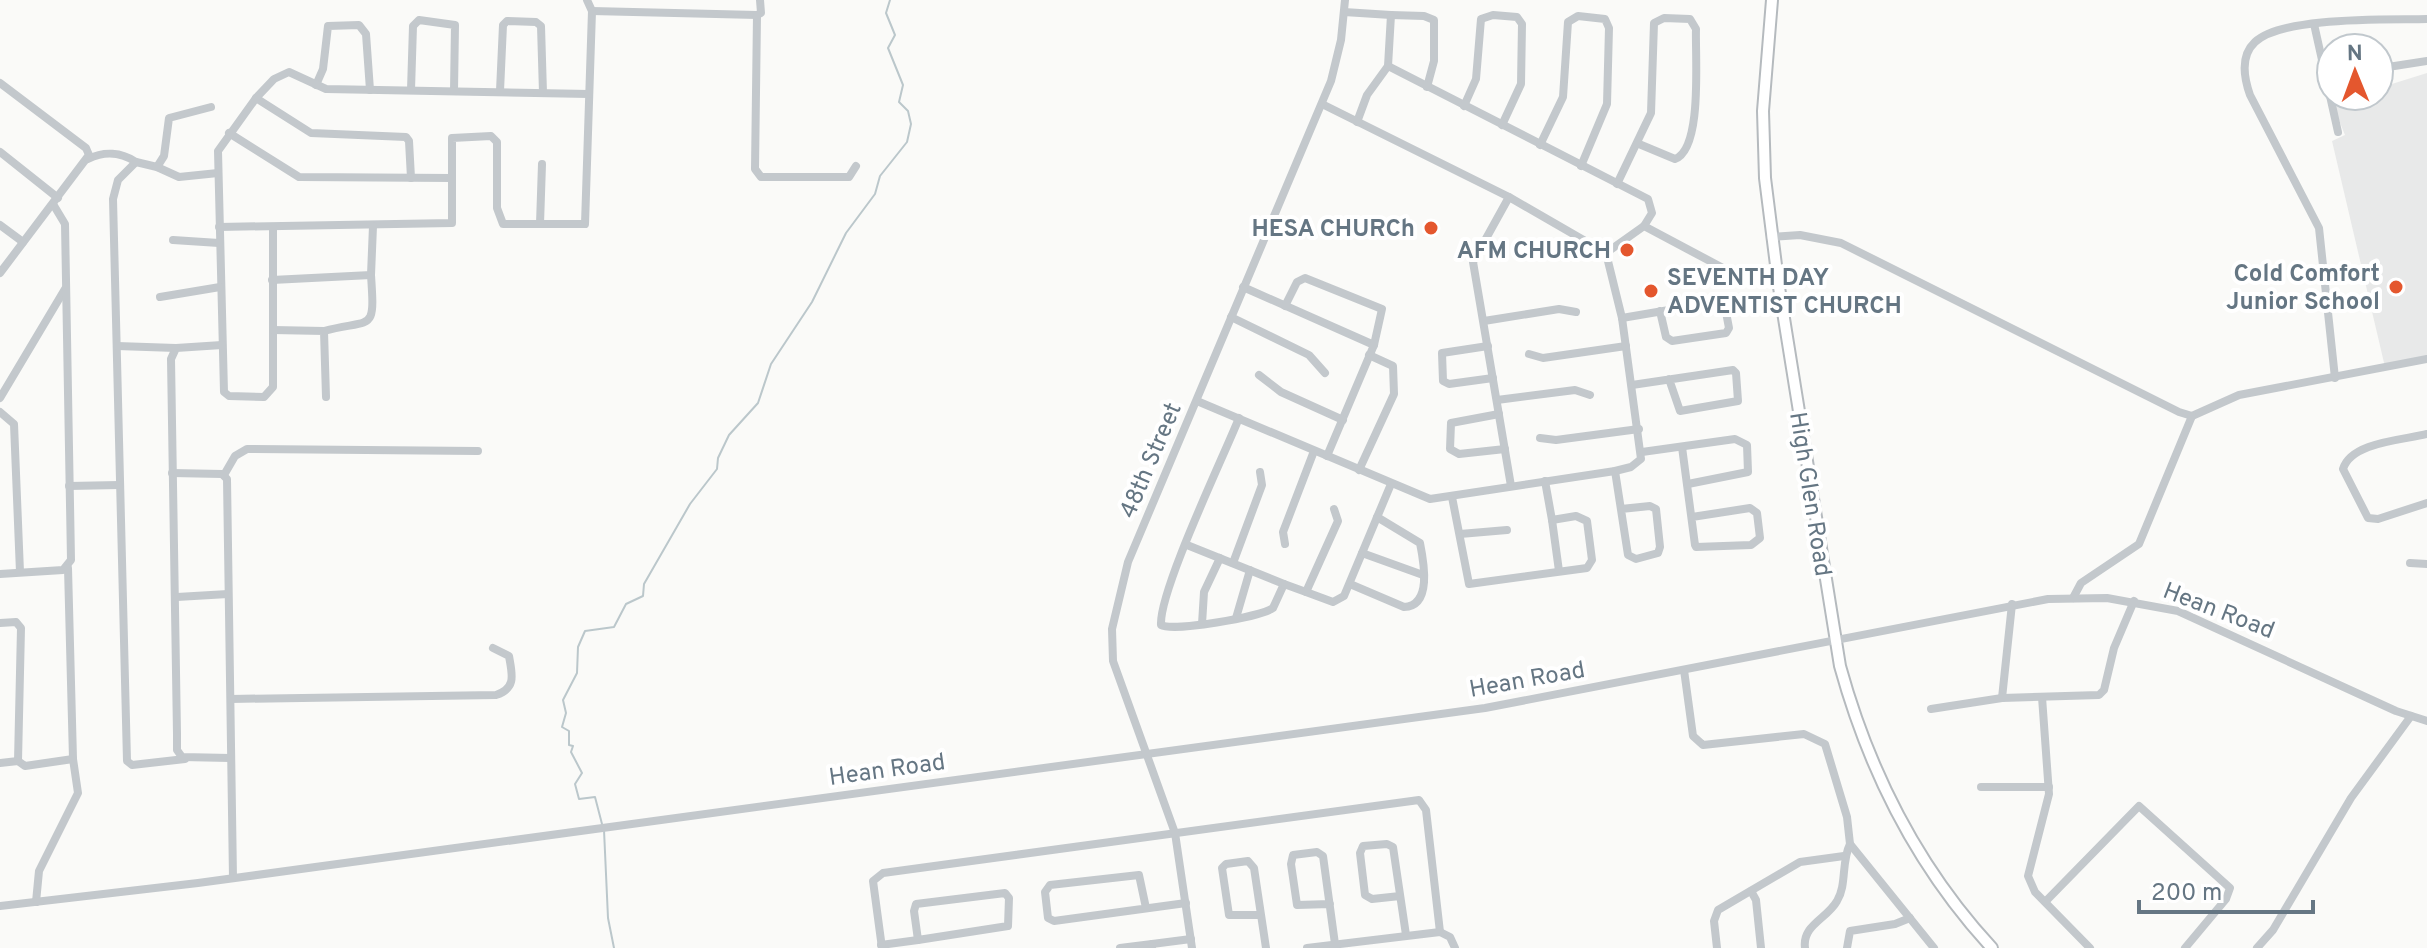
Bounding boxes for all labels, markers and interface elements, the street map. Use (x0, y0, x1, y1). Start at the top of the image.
north arrow (2315, 32, 2395, 112)
text: N (2347, 41, 2363, 68)
place label: HESA CHURCh (1251, 215, 1415, 245)
marker: HESA CHURCh (1422, 219, 1440, 237)
place label: AFM CHURCH (1457, 237, 1611, 267)
marker: AFM CHURCH (1618, 241, 1636, 259)
place label: Cold Comfort Junior School (2226, 260, 2380, 318)
place label: SEVENTH DAY ADVENTIST CHURCH (1667, 264, 1902, 322)
marker: Cold Comfort Junior School (2387, 278, 2405, 296)
marker: SEVENTH DAY ADVENTIST CHURCH (1642, 282, 1660, 300)
street label: 48th Street (1114, 398, 1190, 523)
street label: High Glen Road (1781, 410, 1837, 579)
street label: Hean Road (2158, 577, 2278, 647)
street label: Hean Road (1467, 656, 1588, 706)
street label: Hean Road (827, 748, 947, 794)
scale bar (2139, 864, 2313, 914)
text: 200 m (2151, 879, 2222, 909)

